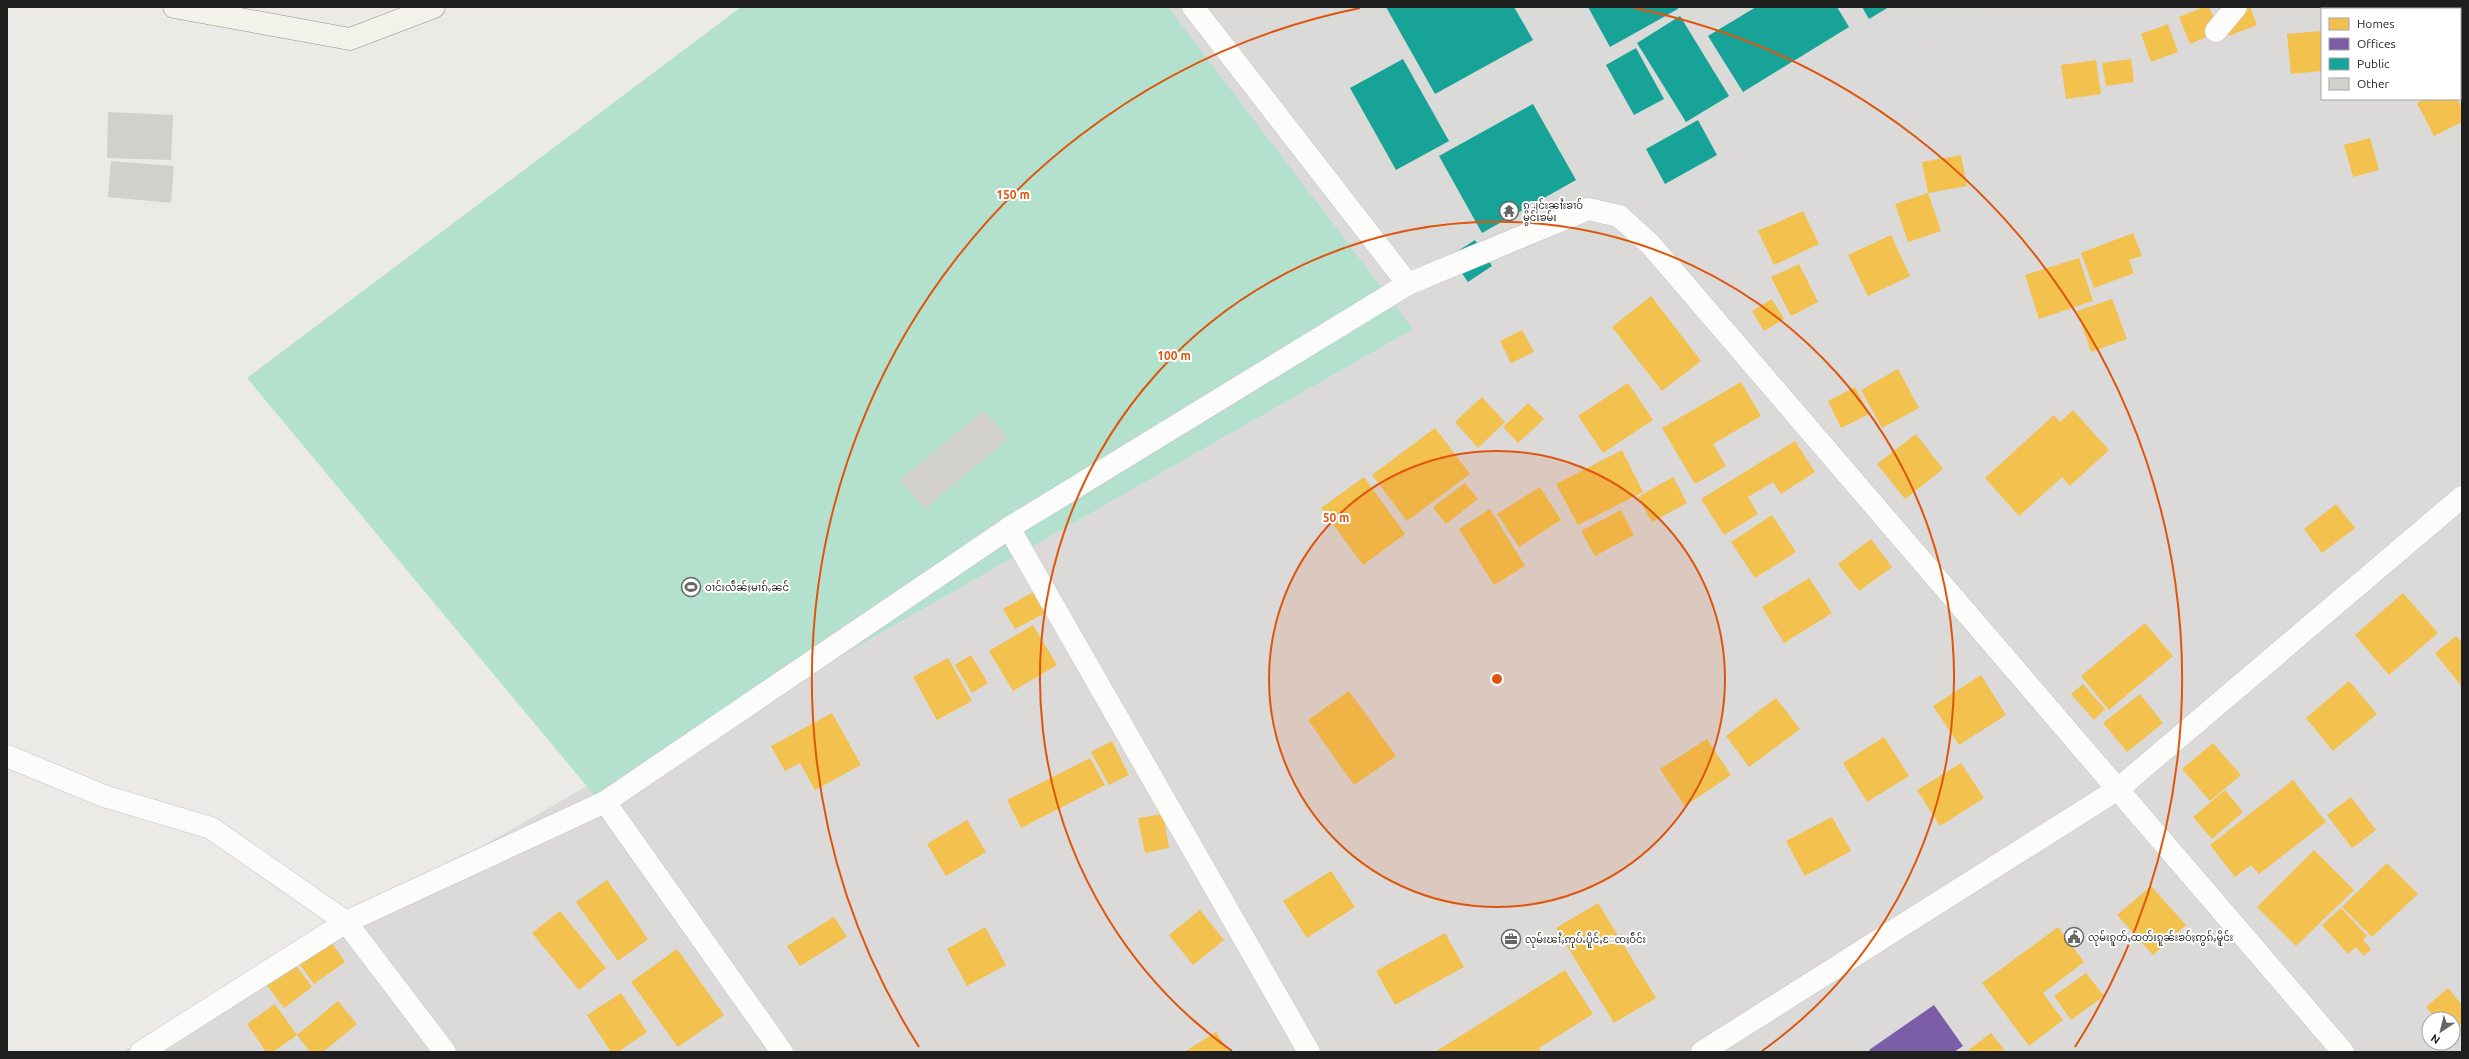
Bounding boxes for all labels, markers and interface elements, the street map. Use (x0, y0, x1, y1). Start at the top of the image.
legend (2321, 8, 2461, 100)
text: Homes (2357, 17, 2395, 30)
text: Offices (2357, 37, 2396, 50)
text: Public (2357, 57, 2390, 70)
text: Other (2357, 77, 2390, 90)
text: 150 m (996, 188, 1030, 201)
place label: ၵွျင်းၼၢႆးၶၢဝ် မွင်းၶမ်း (1523, 198, 1583, 226)
temple icon: ၵွျင်းၼၢႆးၶၢဝ် မွင်းၶမ်း (1498, 200, 1520, 222)
text: 100 m (1157, 349, 1191, 362)
text: 50 m (1323, 511, 1349, 524)
sports icon: ဝၢင်းလဵၼ်ႈမၢၵ်ႇၼင် (680, 576, 702, 598)
place label: ဝၢင်းလဵၼ်ႈမၢၵ်ႇၼင် (705, 580, 789, 593)
centre of rings (1490, 672, 1504, 686)
public building icon: လုမ်းၵူတ်ႇထတ်းၵူၼ်းၶဝ်ႈဢွၵ်ႇမိူင်း (2063, 926, 2085, 948)
office icon: လုမ်းၽၢႆႇဢုပ်ႉပိူင်ႇႄၸႈဝဵင်း (1500, 928, 1522, 950)
place label: လုမ်းၵူတ်ႇထတ်းၵူၼ်းၶဝ်ႈဢွၵ်ႇမိူင်း (2088, 930, 2233, 946)
place label: လုမ်းၽၢႆႇဢုပ်ႉပိူင်ႇႄၸႈဝဵင်း (1525, 932, 1646, 948)
north arrow (2421, 1011, 2461, 1051)
text: N (2428, 1032, 2442, 1046)

